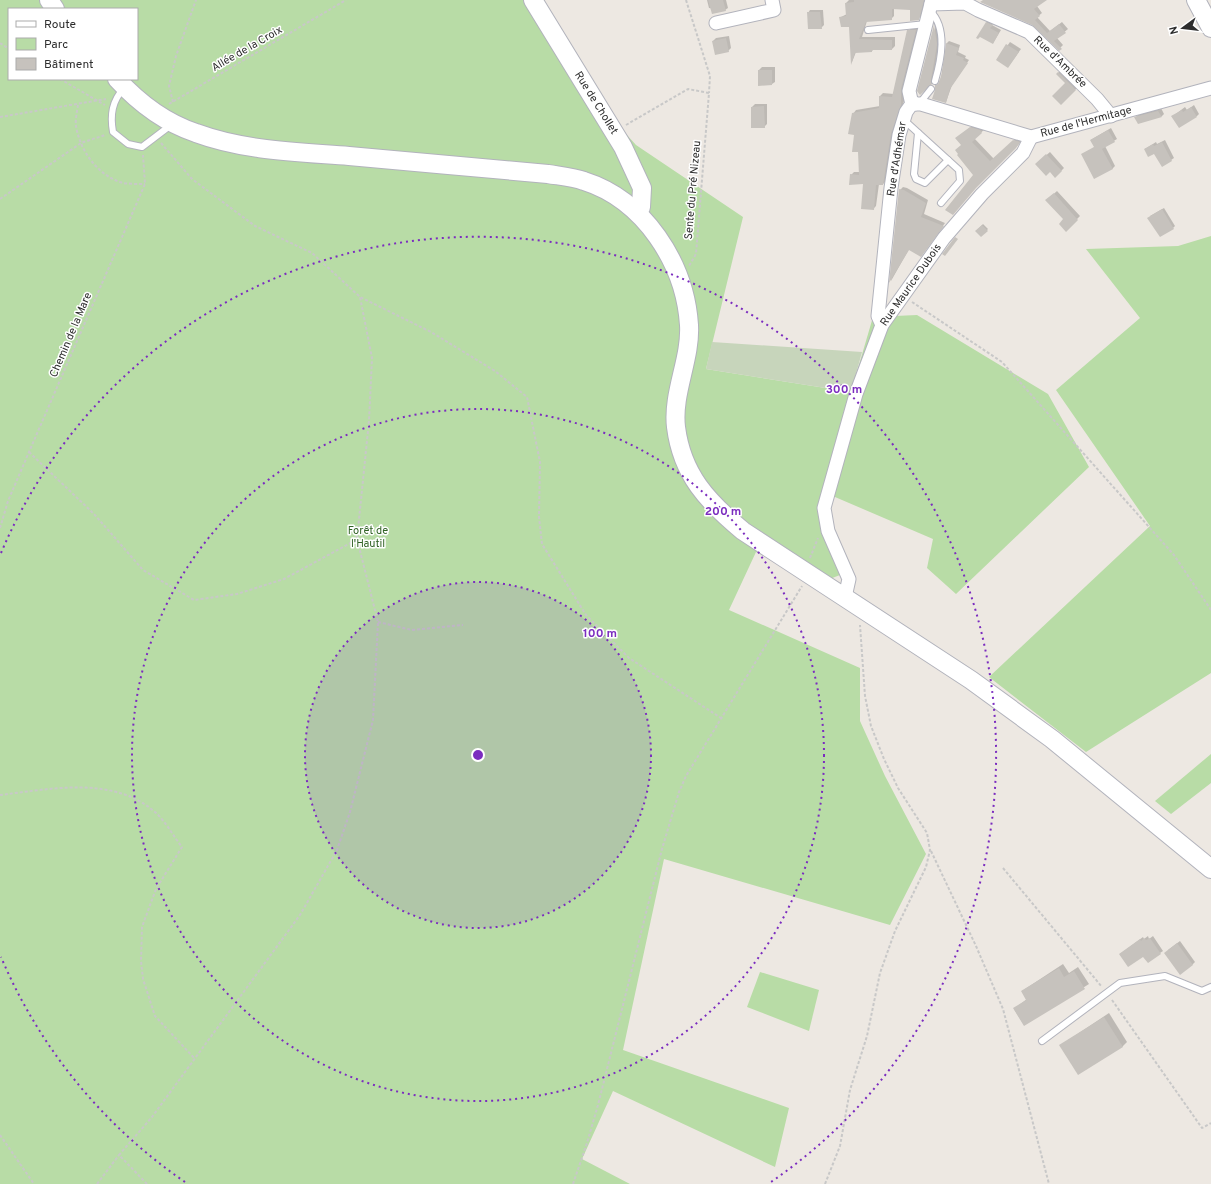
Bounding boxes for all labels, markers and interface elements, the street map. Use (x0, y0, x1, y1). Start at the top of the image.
legend (8, 8, 138, 80)
north arrow (1163, 8, 1203, 48)
text: Route (44, 17, 76, 33)
street label: Allée de la Croix (209, 23, 285, 75)
text: N (1167, 25, 1182, 36)
street label: Rue d'Ambrée (1030, 33, 1090, 91)
text: Parc (44, 37, 68, 53)
text: Bâtiment (44, 57, 94, 73)
street label: Rue de Chollet (571, 69, 621, 137)
street label: Rue de l'Hermitage (1039, 103, 1133, 141)
street label: Rue d'Adhémar (884, 120, 910, 197)
street label: Sente du Pré Nizeau (682, 140, 704, 240)
street label: Rue Maurice Dubois (877, 241, 945, 329)
street label: Chemin de la Mare (47, 290, 95, 379)
text: 300 m (826, 382, 862, 398)
text: 200 m (705, 504, 741, 520)
park label: Forêt de l'Hautil (348, 524, 388, 551)
text: 100 m (583, 626, 617, 642)
centre of rings (471, 748, 485, 762)

